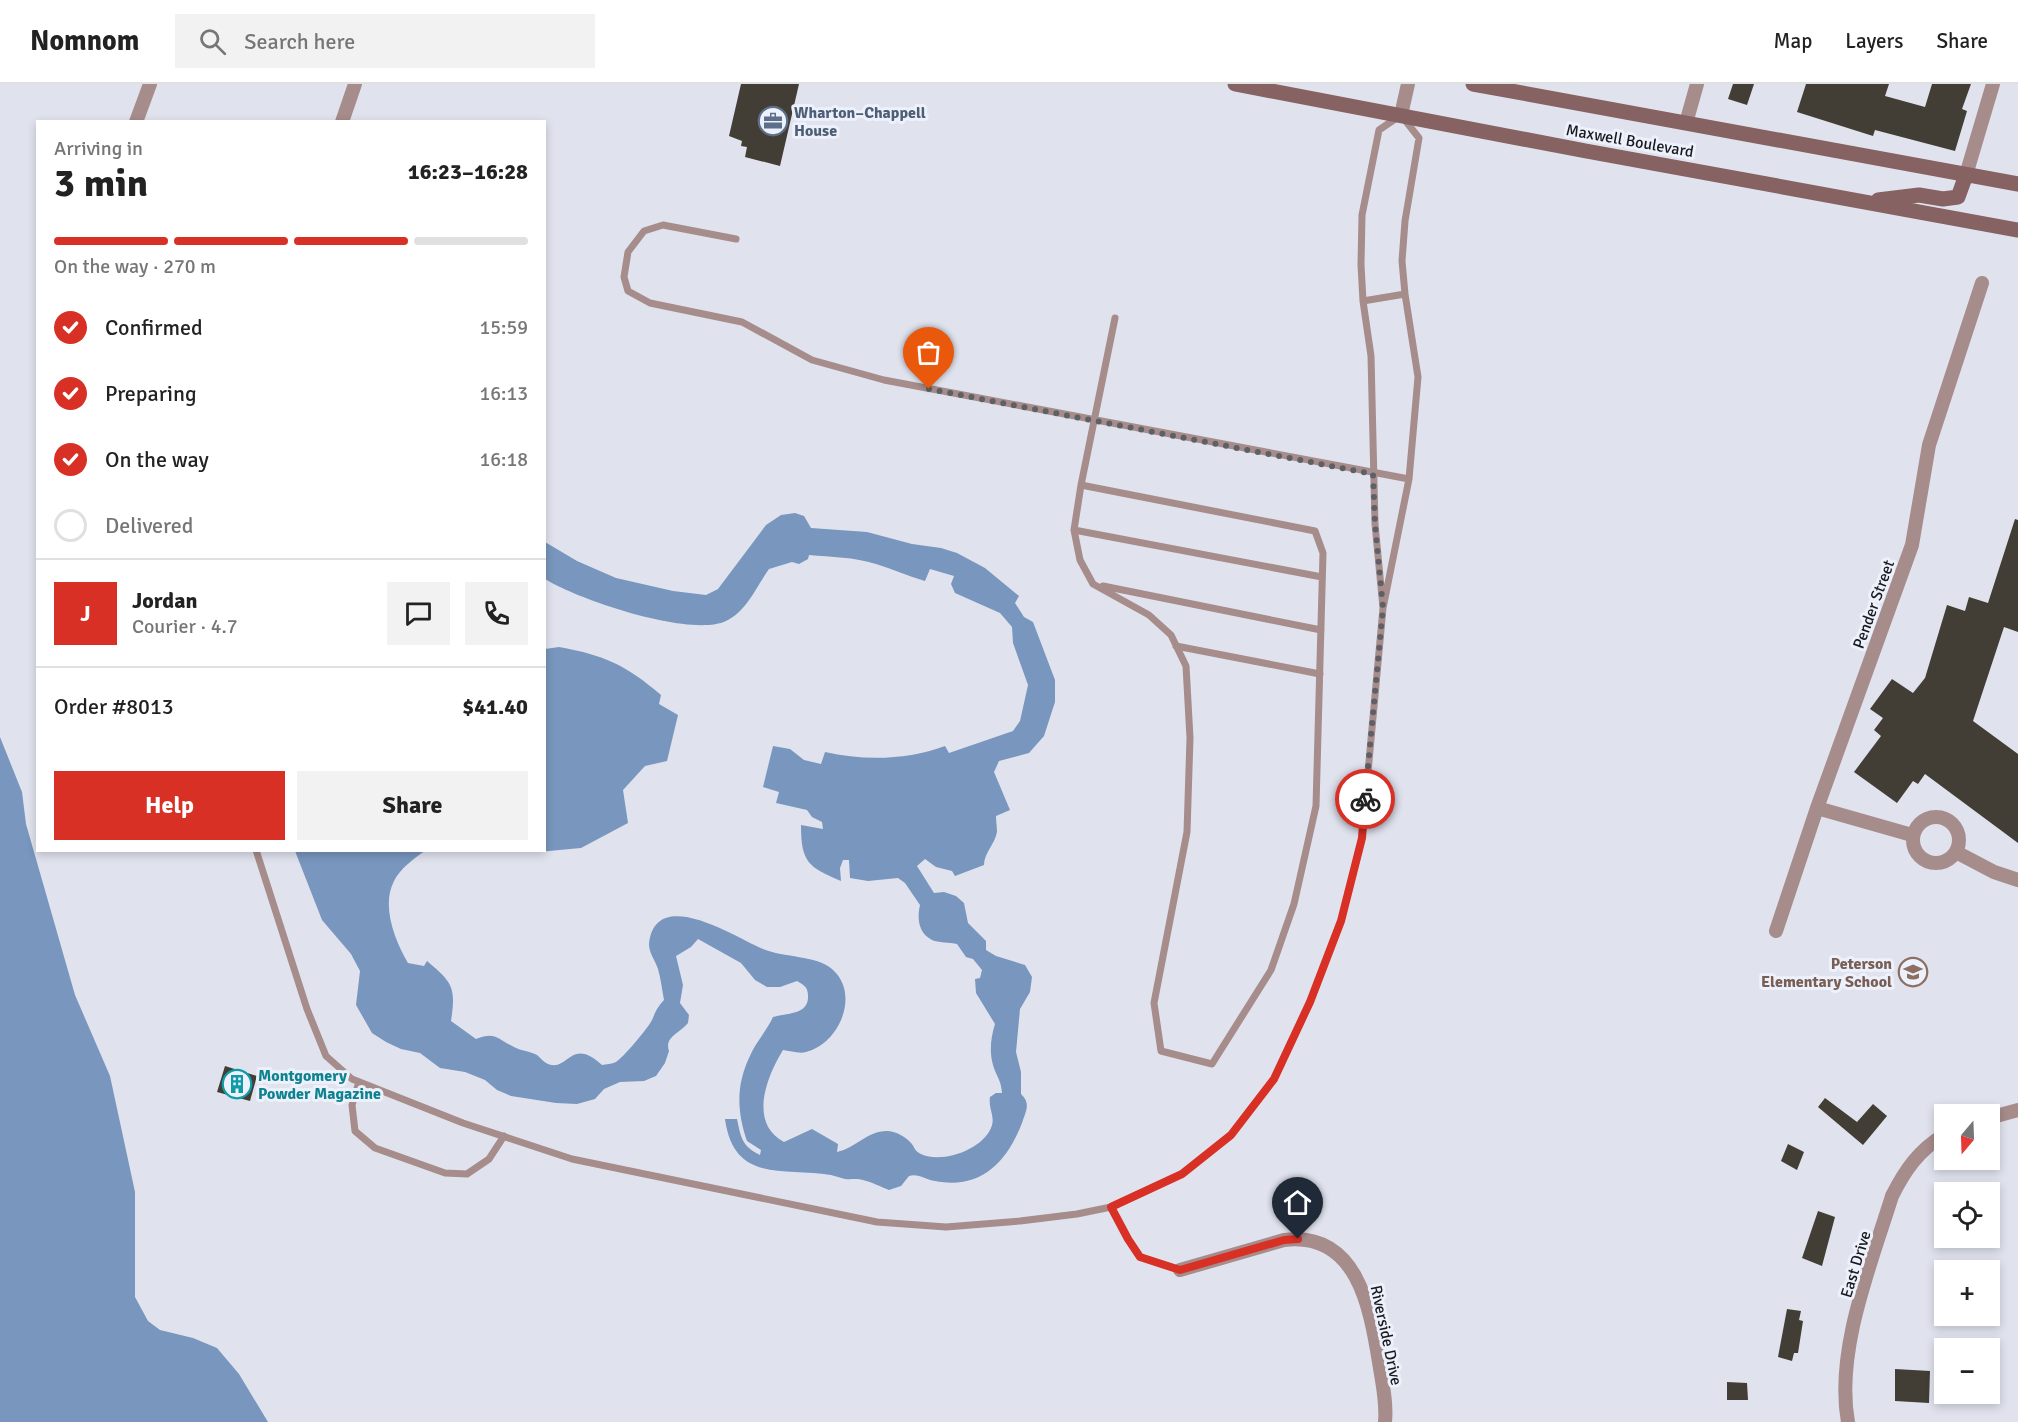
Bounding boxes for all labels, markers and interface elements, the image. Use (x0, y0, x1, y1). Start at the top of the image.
search box (175, 14, 595, 68)
text: Nomnom (30, 24, 139, 58)
icon: search (196, 25, 229, 58)
text: Search here (244, 28, 355, 55)
text: Map (1774, 28, 1812, 54)
text: Layers (1845, 28, 1903, 54)
text: Share (1936, 28, 1988, 54)
place label: Wharton–Chappell House (794, 103, 926, 141)
office icon: Wharton–Chappell House (757, 105, 789, 137)
street label: Maxwell Boulevard (1564, 120, 1695, 162)
text: Arriving in (54, 136, 143, 161)
text: 16:23–16:28 (408, 158, 528, 185)
text: 3 min (54, 159, 148, 207)
text: On the way · 270 m (54, 254, 216, 279)
icon: check (54, 311, 87, 344)
text: Confirmed (105, 314, 203, 341)
text: 15:59 (479, 315, 528, 340)
pin (903, 327, 954, 389)
icon: bag (912, 336, 945, 369)
icon: check (54, 377, 87, 410)
text: Preparing (105, 380, 197, 407)
text: 16:13 (479, 381, 528, 406)
icon: check (54, 443, 87, 476)
text: On the way (105, 446, 209, 473)
text: 16:18 (479, 447, 528, 472)
text: Delivered (105, 512, 193, 539)
street label: Pender Street (1849, 557, 1899, 651)
button: chat (387, 582, 450, 645)
button: phone (465, 582, 528, 645)
text: Jordan (132, 587, 198, 614)
text: J (80, 600, 91, 627)
text: Courier · 4.7 (132, 614, 238, 639)
text: Order #8013 (54, 693, 174, 720)
text: $41.40 (462, 693, 528, 720)
courier (1335, 769, 1395, 829)
button: Help (54, 771, 285, 840)
button: Share (297, 771, 528, 840)
icon: bike (1349, 783, 1382, 816)
place label: Peterson Elementary School (1761, 954, 1892, 992)
school or university icon: Peterson Elementary School (1897, 956, 1929, 988)
place label: Montgomery Powder Magazine (258, 1066, 381, 1104)
building icon: Montgomery Powder Magazine (221, 1068, 253, 1100)
north arrow (1934, 1104, 2000, 1170)
map controls (1934, 1104, 2000, 1404)
pin (1272, 1177, 1323, 1239)
button: locate (1934, 1182, 2000, 1248)
icon: home (1281, 1186, 1314, 1219)
street label: East Drive (1836, 1228, 1876, 1300)
button: + (1934, 1260, 2000, 1326)
street label: Riverside Drive (1366, 1283, 1406, 1387)
button: − (1934, 1338, 2000, 1404)

